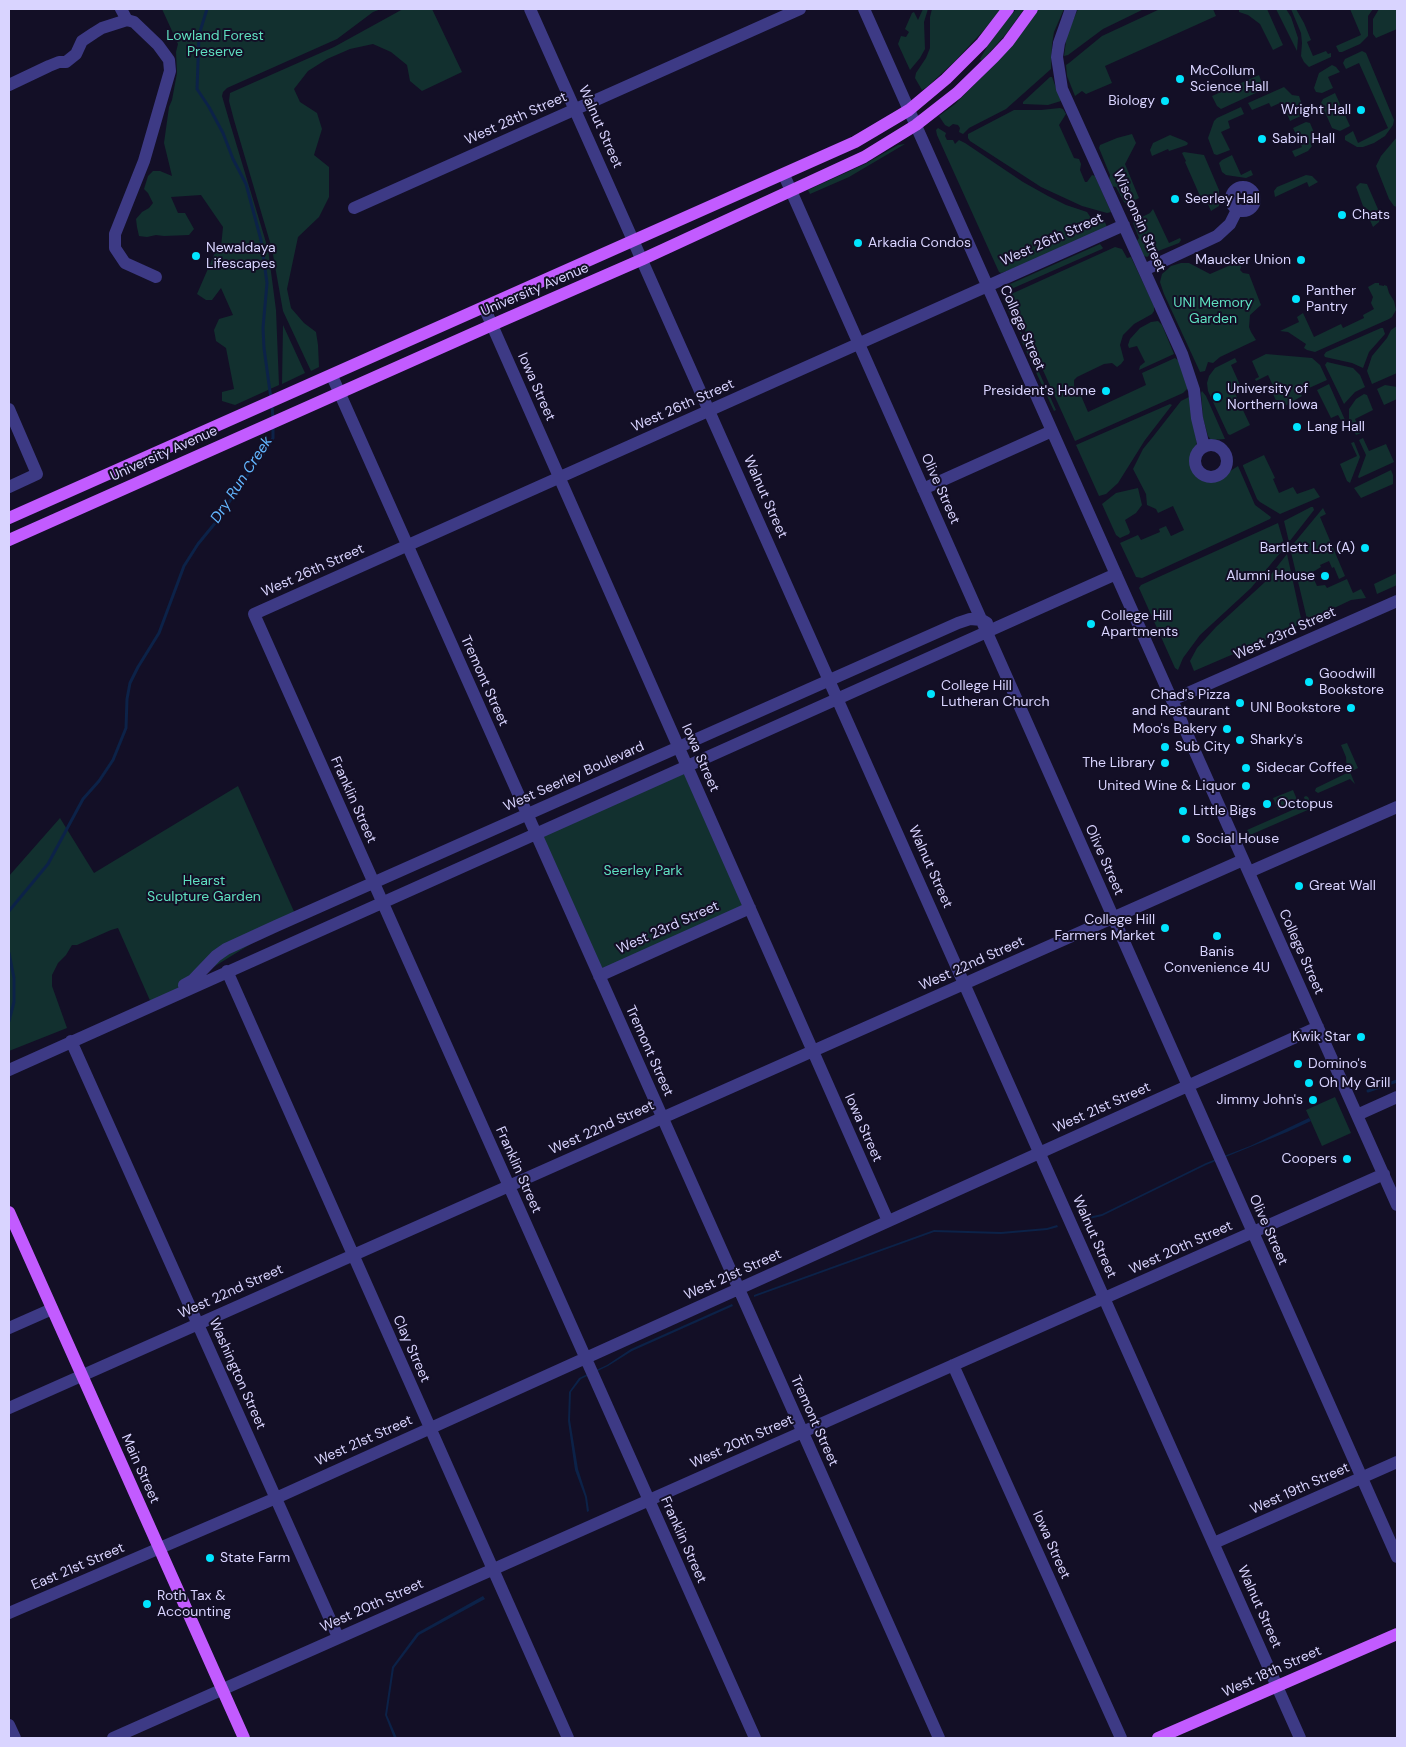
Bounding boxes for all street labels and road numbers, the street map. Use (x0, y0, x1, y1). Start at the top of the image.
street label: Walnut Street (574, 83, 626, 171)
street label: West 28th Street (462, 89, 570, 149)
street label: Wisconsin Street (1109, 167, 1169, 275)
street label: West 26th Street (998, 210, 1106, 270)
street label: University Avenue (478, 260, 592, 320)
street label: College Street (996, 283, 1048, 373)
street label: Iowa Street (514, 350, 558, 424)
street label: West 26th Street (629, 376, 737, 436)
street label: University Avenue (108, 423, 220, 485)
street label: Olive Street (917, 451, 963, 527)
street label: Walnut Street (739, 453, 791, 541)
street label: West 26th Street (259, 541, 367, 601)
street label: West 23rd Street (1231, 604, 1339, 664)
street label: Tremont Street (456, 633, 512, 729)
street label: Iowa Street (678, 721, 722, 795)
street label: West Seerley Boulevard (501, 738, 647, 816)
street label: Franklin Street (326, 754, 380, 846)
street label: Olive Street (1081, 822, 1127, 898)
street label: Walnut Street (904, 823, 956, 911)
street label: West 23rd Street (614, 898, 722, 958)
street label: College Street (1275, 907, 1327, 997)
street label: West 22nd Street (917, 933, 1027, 995)
street label: Tremont Street (621, 1003, 677, 1099)
street label: West 21st Street (1051, 1079, 1153, 1137)
street label: Iowa Street (841, 1091, 885, 1165)
street label: West 22nd Street (547, 1097, 657, 1159)
street label: Franklin Street (491, 1124, 545, 1216)
street label: Olive Street (1245, 1192, 1291, 1268)
street label: Walnut Street (1068, 1193, 1120, 1281)
street label: West 20th Street (1127, 1218, 1235, 1278)
street label: West 21st Street (682, 1246, 784, 1304)
street label: West 22nd Street (176, 1261, 286, 1323)
street label: Clay Street (389, 1313, 433, 1385)
street label: Washington Street (205, 1316, 269, 1432)
street label: Tremont Street (786, 1373, 842, 1469)
street label: West 21st Street (313, 1412, 415, 1470)
street label: West 20th Street (688, 1412, 796, 1472)
street label: Main Street (117, 1432, 163, 1506)
street label: West 19th Street (1248, 1460, 1352, 1518)
street label: Franklin Street (656, 1494, 710, 1586)
street label: Iowa Street (1029, 1508, 1073, 1582)
street label: East 21st Street (29, 1540, 127, 1594)
street label: Walnut Street (1233, 1563, 1285, 1651)
street label: West 20th Street (318, 1576, 426, 1636)
street label: West 18th Street (1220, 1643, 1324, 1701)

